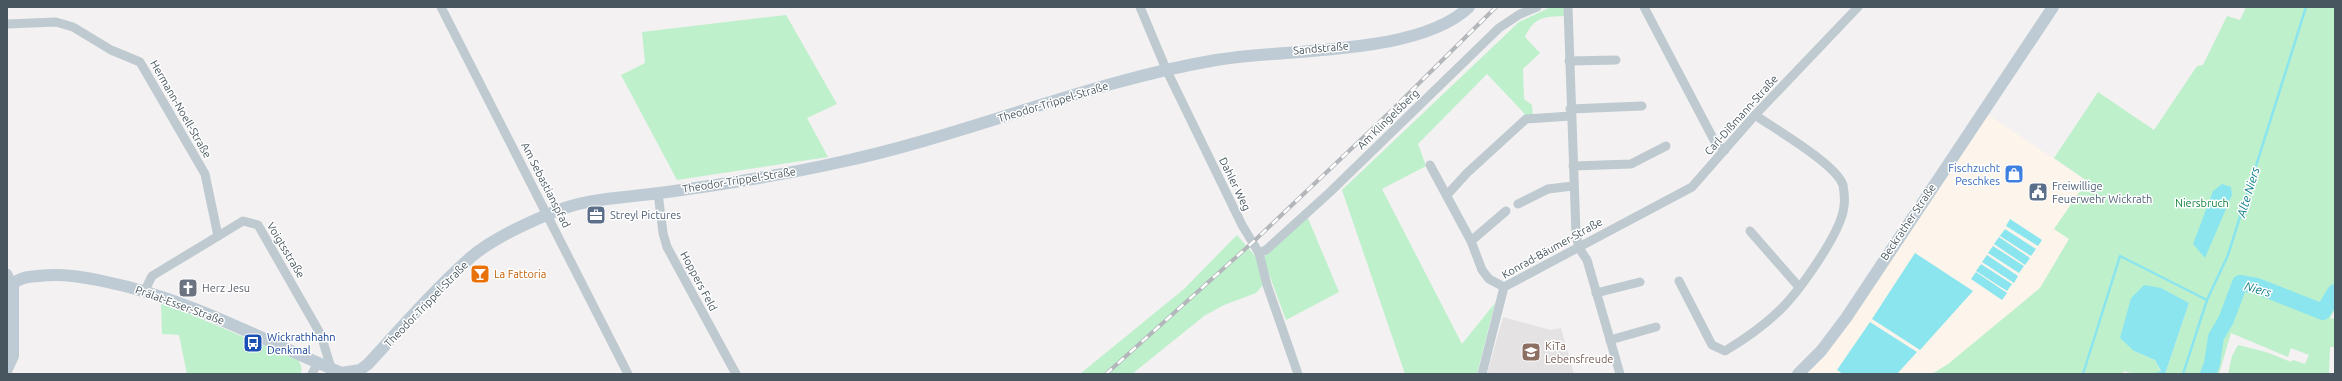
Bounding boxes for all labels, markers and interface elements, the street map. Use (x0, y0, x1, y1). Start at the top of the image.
street label: Sandstraße (1293, 40, 1349, 56)
street label: Hermann-Noell-Straße (148, 58, 214, 160)
street label: Carl-Dißmann-Straße (1702, 73, 1780, 157)
street label: Theodor-Trippel-Straße (996, 80, 1110, 124)
street label: Am Klingelsberg (1355, 87, 1421, 151)
street label: Am Sebastianspfad (519, 140, 573, 230)
street label: Dahler Weg (1217, 155, 1253, 213)
place label: Fischzucht Peschkes (1948, 162, 2001, 187)
shop icon: Fischzucht Peschkes (2003, 163, 2025, 185)
street label: Theodor-Trippel-Straße (681, 165, 797, 195)
water label: Alte Niers (2234, 166, 2262, 219)
place label: Freiwillige Feuerwehr Wickrath (2052, 180, 2152, 205)
public building icon: Freiwillige Feuerwehr Wickrath (2027, 181, 2049, 203)
street label: Beckrather Straße (1878, 182, 1938, 262)
park label: Niersbruch (2175, 197, 2229, 209)
office icon: Streyl Pictures (585, 204, 607, 226)
place label: Streyl Pictures (610, 209, 681, 221)
street label: Konrad-Bäumer-Straße (1500, 215, 1604, 281)
street label: Voigtsstraße (265, 220, 307, 280)
street label: Hoppers Feld (678, 249, 720, 313)
street label: Theodor-Trippel-Straße (382, 259, 470, 349)
bar icon: La Fattoria (469, 263, 491, 285)
place label: La Fattoria (494, 268, 546, 280)
church icon: Herz Jesu (177, 277, 199, 299)
water label: Niers (2243, 279, 2273, 299)
place label: Herz Jesu (202, 282, 250, 294)
street label: Prälat-Esser-Straße (134, 283, 226, 327)
place label: Wickrathhahn Denkmal (267, 331, 336, 356)
bus stop icon: Wickrathhahn Denkmal (242, 332, 264, 354)
place label: KiTa Lebensfreude (1545, 340, 1613, 365)
school or university icon: KiTa Lebensfreude (1520, 341, 1542, 363)

